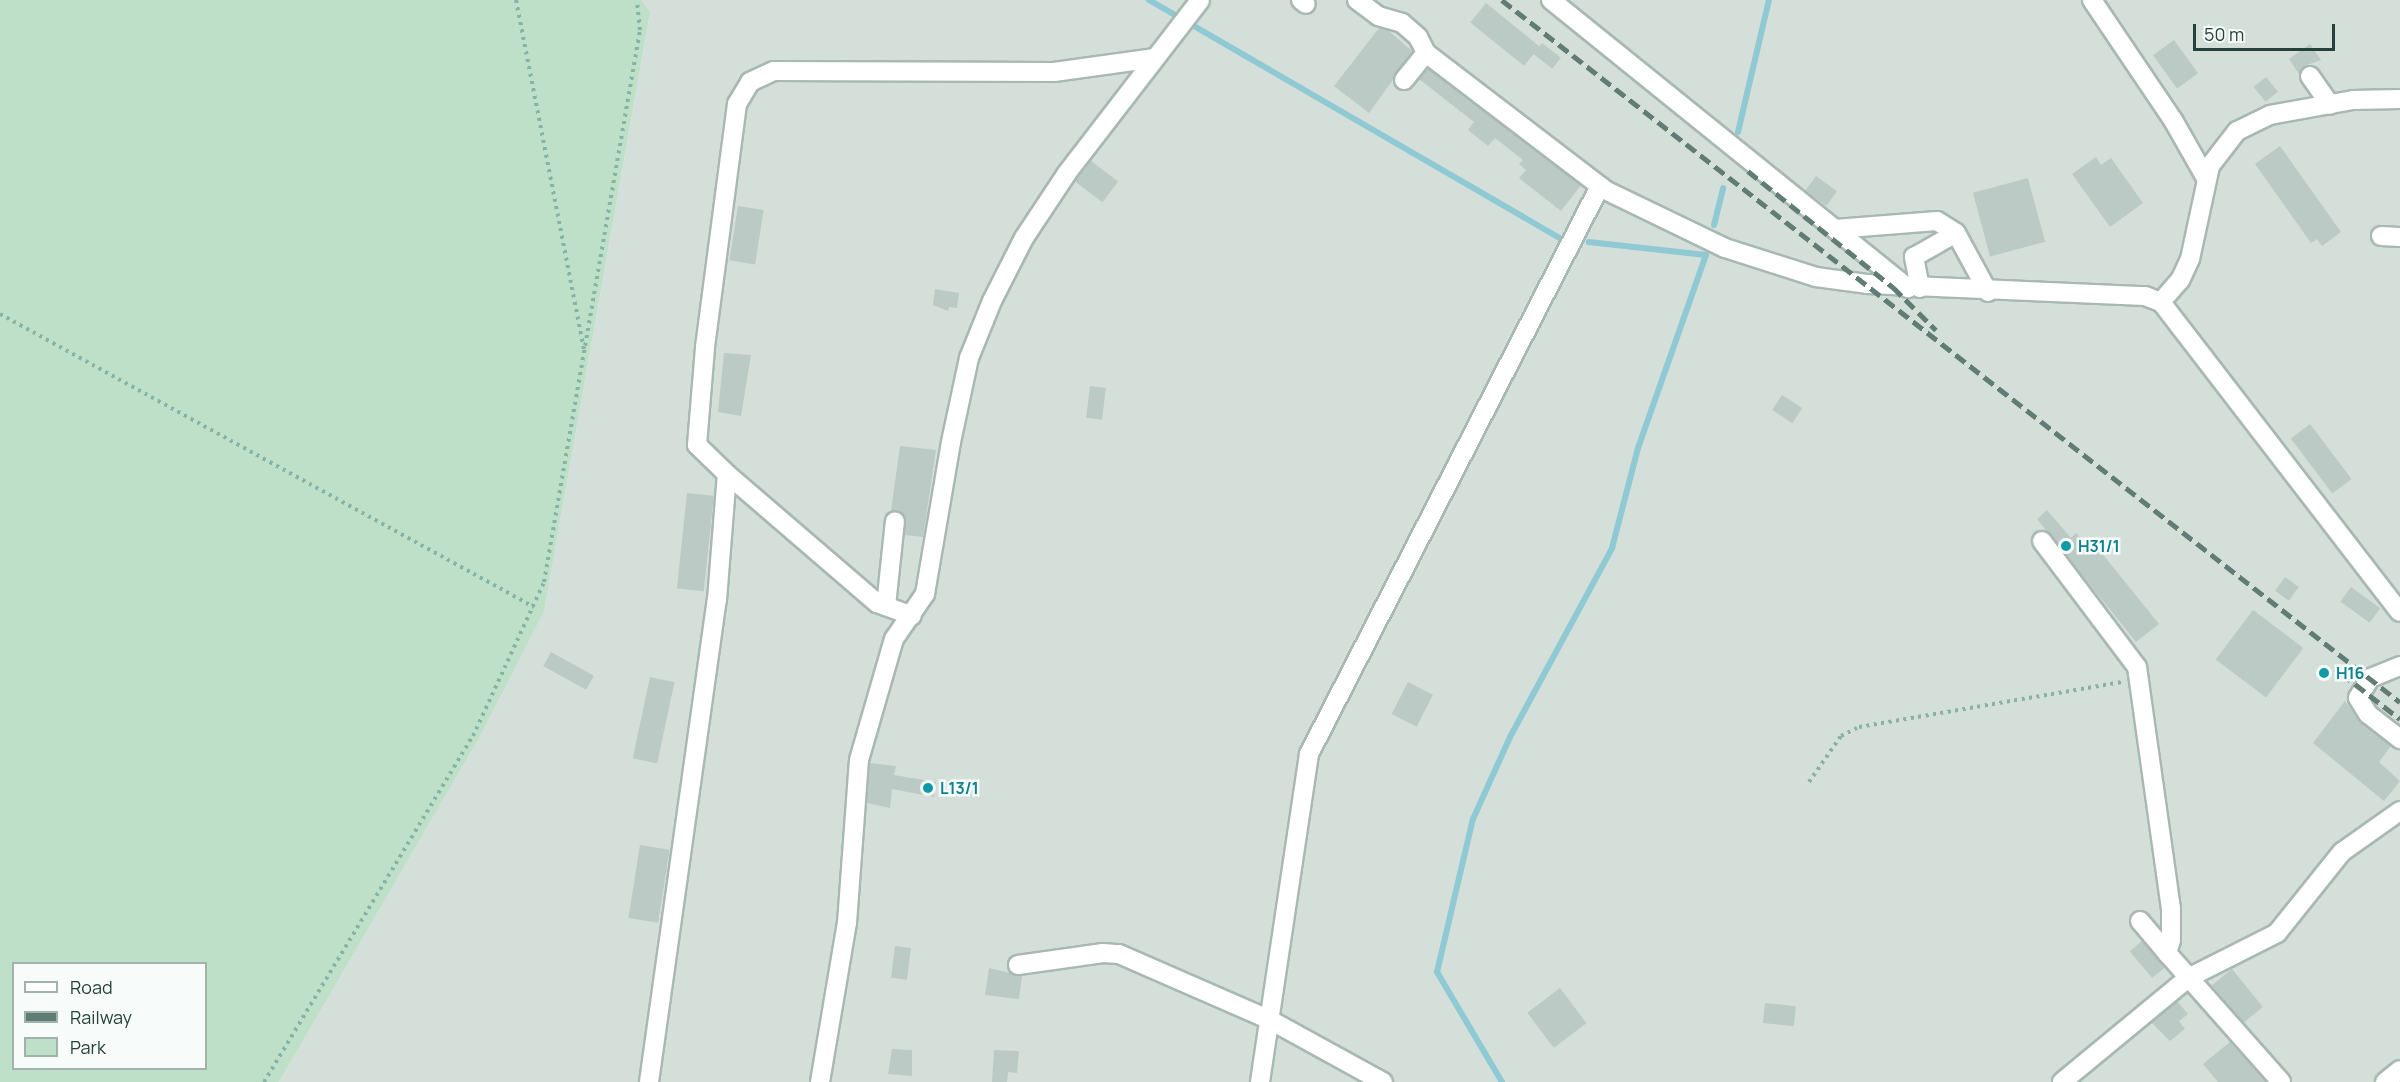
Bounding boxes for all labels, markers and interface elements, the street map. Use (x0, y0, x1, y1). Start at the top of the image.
scale bar (2196, 12, 2338, 50)
text: 50 m (2204, 22, 2244, 46)
place label: H31/1 (2078, 536, 2120, 556)
marker: H31/1 (2059, 539, 2073, 553)
place label: H16 (2336, 663, 2364, 683)
marker: H16 (2317, 666, 2331, 680)
place label: L13/1 (940, 778, 979, 798)
marker: L13/1 (921, 781, 935, 795)
legend (12, 962, 207, 1070)
text: Road (70, 975, 113, 999)
text: Railway (70, 1005, 132, 1029)
text: Park (70, 1035, 106, 1059)

